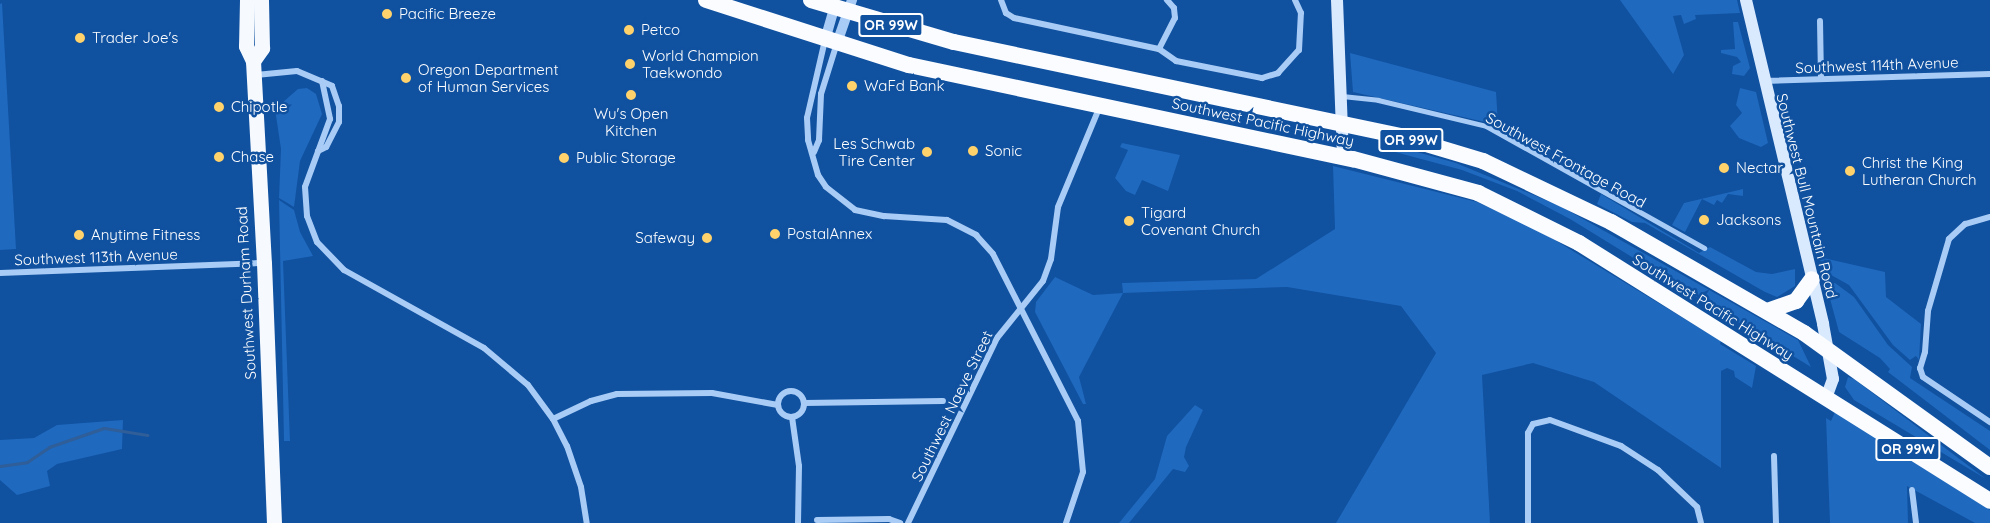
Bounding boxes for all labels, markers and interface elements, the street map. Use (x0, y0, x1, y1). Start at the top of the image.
place label: Pacific Breeze (399, 5, 496, 23)
marker: Pacific Breeze (380, 7, 394, 21)
road number: OR 99W (858, 14, 924, 36)
place label: Petco (641, 21, 680, 39)
marker: Petco (622, 23, 636, 37)
place label: Trader Joe's (92, 29, 178, 47)
marker: Trader Joe's (73, 31, 87, 45)
place label: World Champion Taekwondo (642, 46, 759, 81)
street label: Southwest 114th Avenue (1795, 53, 1959, 77)
marker: World Champion Taekwondo (623, 57, 637, 71)
place label: Oregon Department of Human Services (418, 60, 559, 95)
marker: Oregon Department of Human Services (399, 71, 413, 85)
place label: WaFd Bank (864, 77, 944, 95)
marker: WaFd Bank (845, 79, 859, 93)
marker: Wu's Open Kitchen (624, 88, 638, 102)
street label: Southwest Bull Mountain Road (1773, 91, 1841, 301)
street label: Southwest Pacific Highway (1170, 94, 1356, 150)
place label: Chipotle (231, 98, 288, 116)
marker: Chipotle (212, 100, 226, 114)
place label: Wu's Open Kitchen (594, 104, 668, 139)
street label: Southwest Frontage Road (1483, 108, 1649, 212)
road number: OR 99W (1378, 129, 1444, 151)
place label: Les Schwab Tire Center (833, 134, 915, 169)
place label: Sonic (985, 142, 1022, 160)
marker: Sonic (966, 144, 980, 158)
marker: Les Schwab Tire Center (920, 145, 934, 159)
place label: Chase (231, 148, 274, 166)
place label: Public Storage (576, 149, 676, 167)
marker: Chase (212, 150, 226, 164)
marker: Public Storage (557, 151, 571, 165)
place label: Christ the King Lutheran Church (1862, 153, 1977, 188)
place label: Nectar (1736, 159, 1783, 177)
marker: Nectar (1717, 161, 1731, 175)
marker: Christ the King Lutheran Church (1843, 164, 1857, 178)
place label: Tigard Covenant Church (1141, 203, 1260, 238)
street label: Southwest Durham Road (232, 206, 260, 380)
place label: Jacksons (1716, 211, 1781, 229)
marker: Jacksons (1697, 213, 1711, 227)
marker: Tigard Covenant Church (1122, 214, 1136, 228)
place label: PostalAnnex (787, 225, 872, 243)
place label: Anytime Fitness (91, 226, 200, 244)
marker: PostalAnnex (768, 227, 782, 241)
marker: Anytime Fitness (72, 228, 86, 242)
place label: Safeway (635, 229, 695, 247)
marker: Safeway (700, 231, 714, 245)
street label: Southwest 113th Avenue (14, 245, 178, 269)
street label: Southwest Pacific Highway (1629, 250, 1797, 364)
street label: Southwest Naeve Street (908, 328, 996, 484)
road number: OR 99W (1875, 438, 1941, 460)

